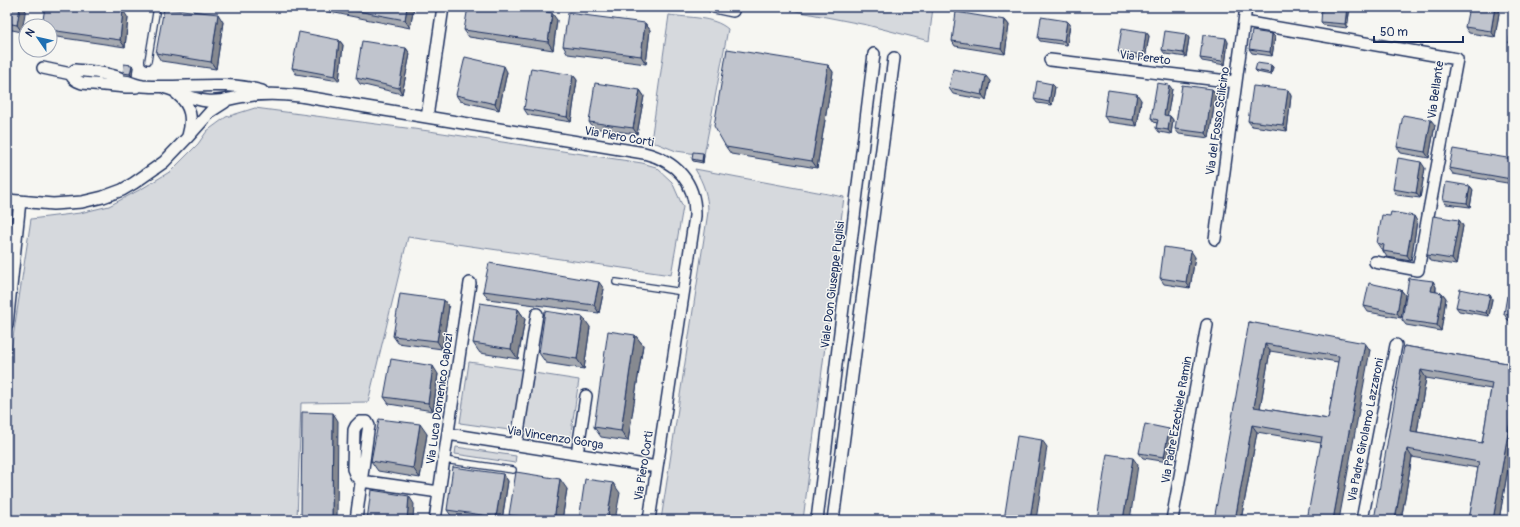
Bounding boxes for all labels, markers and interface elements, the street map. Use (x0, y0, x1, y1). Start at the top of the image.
north arrow (18, 18, 58, 58)
scale bar (1374, 18, 1463, 44)
text: 50 m (1380, 25, 1408, 40)
text: N (23, 26, 38, 39)
street label: Via Pereto (1119, 47, 1172, 69)
street label: Via Bellante (1424, 60, 1448, 120)
street label: Via del Fosso Scilicino (1203, 65, 1233, 176)
street label: Via Piero Corti (583, 124, 655, 150)
street label: Viale Don Giuseppe Puglisi (818, 221, 848, 349)
street label: Via Luca Domenico Capozi (423, 333, 457, 465)
street label: Via Padre Ezechiele Ramin (1158, 355, 1196, 485)
street label: Via Padre Girolamo Lazzaroni (1345, 357, 1387, 503)
street label: Via Vincenzo Gorga (506, 423, 605, 453)
street label: Via Piero Corti (631, 430, 657, 502)

